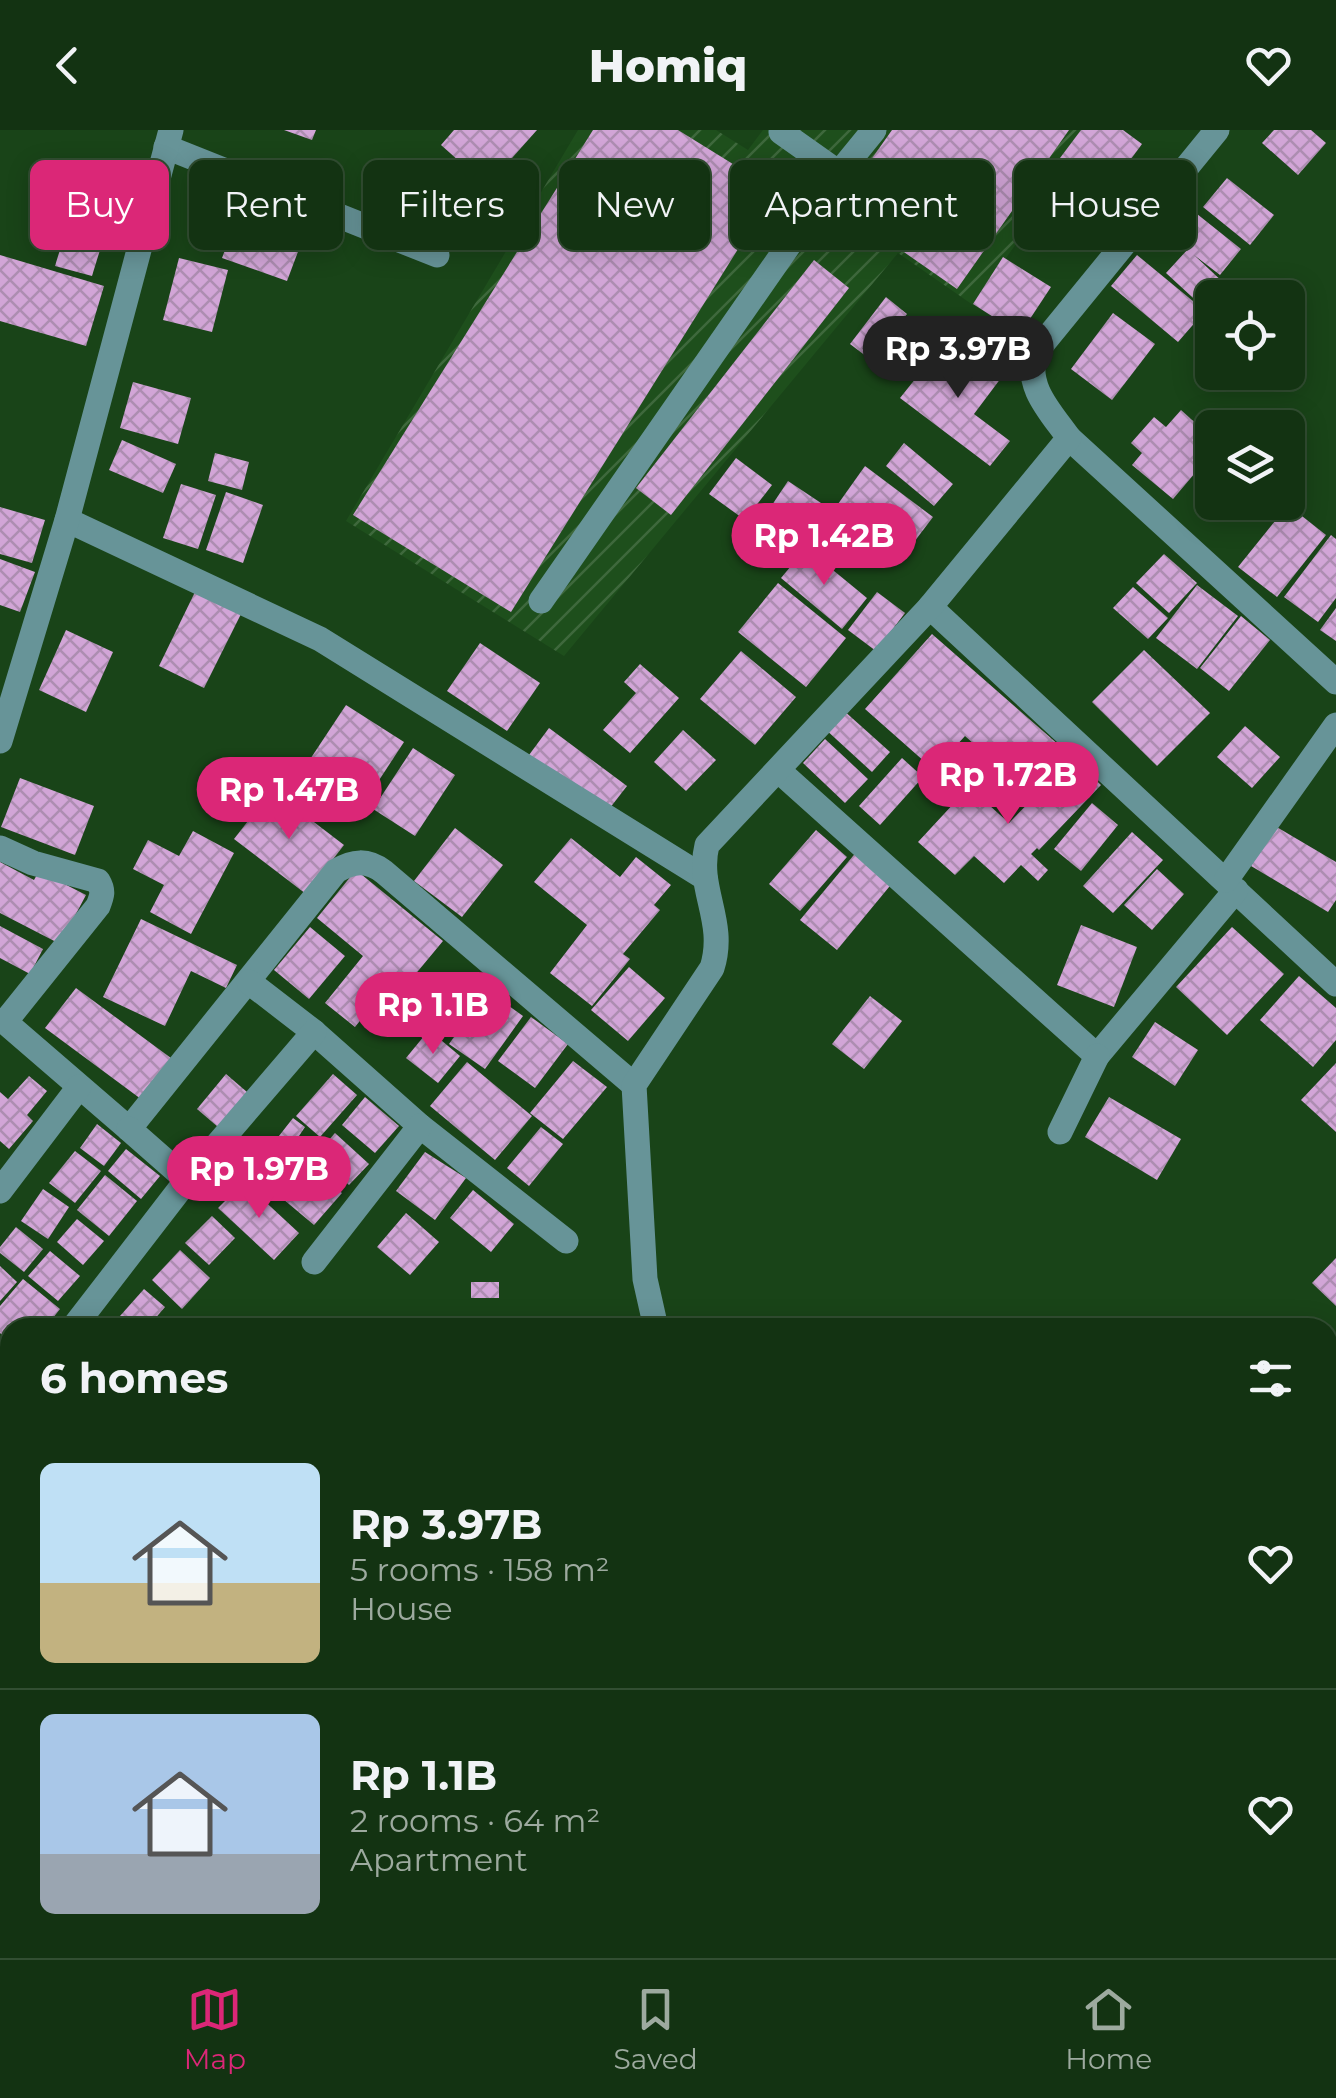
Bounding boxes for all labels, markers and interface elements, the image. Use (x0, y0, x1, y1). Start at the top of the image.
icon: back (40, 38, 95, 93)
text: Homiq (589, 38, 747, 93)
icon: heart (1241, 38, 1296, 93)
chip: Buy (30, 160, 169, 250)
chip: Rent (189, 160, 343, 250)
chip: Filters (363, 160, 539, 250)
chip: New (559, 160, 710, 250)
chip: Apartment (730, 160, 994, 250)
chip: House (1014, 160, 1196, 250)
map controls (1195, 280, 1305, 520)
button: locate (1195, 280, 1305, 390)
pin: Rp 3.97B (855, 316, 1061, 401)
text: Rp 3.97B (885, 329, 1031, 368)
button: layers (1195, 410, 1305, 520)
pin: Rp 1.42B (721, 503, 927, 588)
text: Rp 1.42B (754, 516, 894, 555)
pin: Rp 1.72B (905, 742, 1111, 827)
text: Rp 1.72B (939, 755, 1077, 794)
pin: Rp 1.47B (186, 757, 392, 842)
text: Rp 1.47B (219, 770, 359, 809)
pin: Rp 1.1B (341, 972, 525, 1057)
text: Rp 1.1B (377, 985, 489, 1024)
pin: Rp 1.97B (156, 1136, 362, 1221)
text: Rp 1.97B (189, 1149, 329, 1188)
icon: filters (1243, 1351, 1298, 1406)
text: 6 homes (40, 1352, 228, 1404)
text: Rp 3.97B (350, 1498, 542, 1550)
icon: home (120, 1503, 240, 1623)
icon: heart (1243, 1536, 1298, 1591)
text: 5 rooms · 158 m² (350, 1550, 610, 1589)
text: House (350, 1589, 453, 1628)
text: Rp 1.1B (350, 1749, 497, 1801)
icon: home (120, 1754, 240, 1874)
icon: heart (1243, 1787, 1298, 1842)
text: 2 rooms · 64 m² (350, 1801, 600, 1840)
text: Apartment (350, 1840, 528, 1879)
tab: Map (184, 1982, 246, 2076)
tab: Saved (614, 1982, 698, 2076)
tab: Home (1065, 1982, 1152, 2076)

